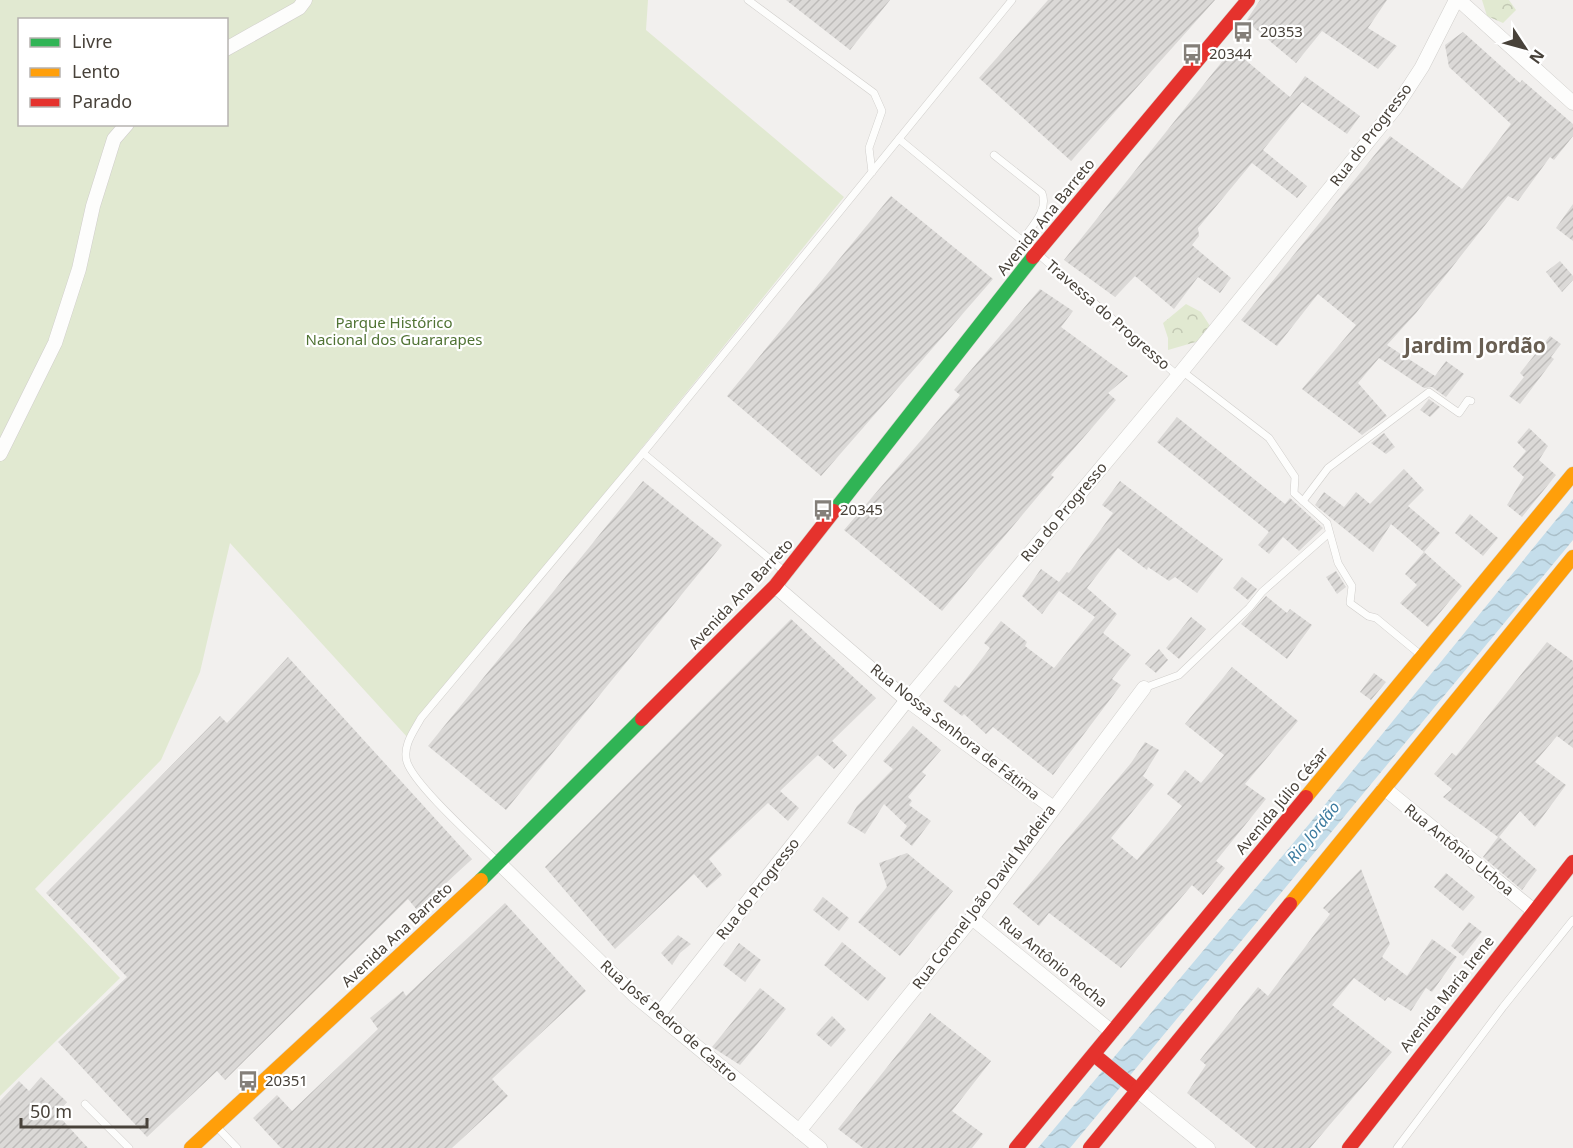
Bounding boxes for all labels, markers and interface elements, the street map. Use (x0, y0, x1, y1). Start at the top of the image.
legend (18, 18, 228, 126)
north arrow (1495, 18, 1555, 78)
bus stop icon: 20353 (1231, 20, 1255, 44)
place label: 20353 (1260, 21, 1303, 41)
text: Livre (72, 29, 112, 53)
bus stop icon: 20344 (1180, 42, 1204, 66)
place label: 20344 (1209, 43, 1252, 63)
text: N (1524, 45, 1550, 69)
text: Lento (72, 59, 120, 83)
street label: Rua do Progresso (1325, 79, 1416, 190)
text: Parado (72, 89, 132, 113)
street label: Avenida Ana Barreto (992, 154, 1099, 279)
street label: Travessa do Progresso (1042, 255, 1175, 374)
park label: Parque Histórico Nacional dos Guararapes (306, 312, 482, 349)
district label: Jardim Jordão (1402, 331, 1546, 359)
street label: Rua do Progresso (1016, 457, 1111, 565)
bus stop icon: 20345 (811, 498, 835, 522)
place label: 20345 (840, 499, 883, 519)
street label: Avenida Ana Barreto (684, 534, 797, 653)
street label: Rua Nossa Senhora de Fátima (867, 659, 1045, 804)
street label: Avenida Júlio César (1230, 743, 1332, 858)
water label: Rio Jordão (1281, 797, 1345, 867)
street label: Rua Antônio Uchoa (1401, 799, 1519, 900)
street label: Rua Coronel João David Madeira (907, 800, 1059, 993)
street label: Rua do Progresso (711, 833, 803, 943)
street label: Avenida Ana Barreto (337, 878, 456, 991)
street label: Rua Antônio Rocha (995, 911, 1112, 1011)
street label: Avenida Maria Irene (1395, 931, 1498, 1055)
street label: Rua José Pedro de Castro (597, 955, 743, 1086)
bus stop icon: 20351 (236, 1069, 260, 1093)
place label: 20351 (265, 1070, 308, 1090)
scale bar (21, 1091, 147, 1129)
text: 50 m (30, 1099, 72, 1123)

